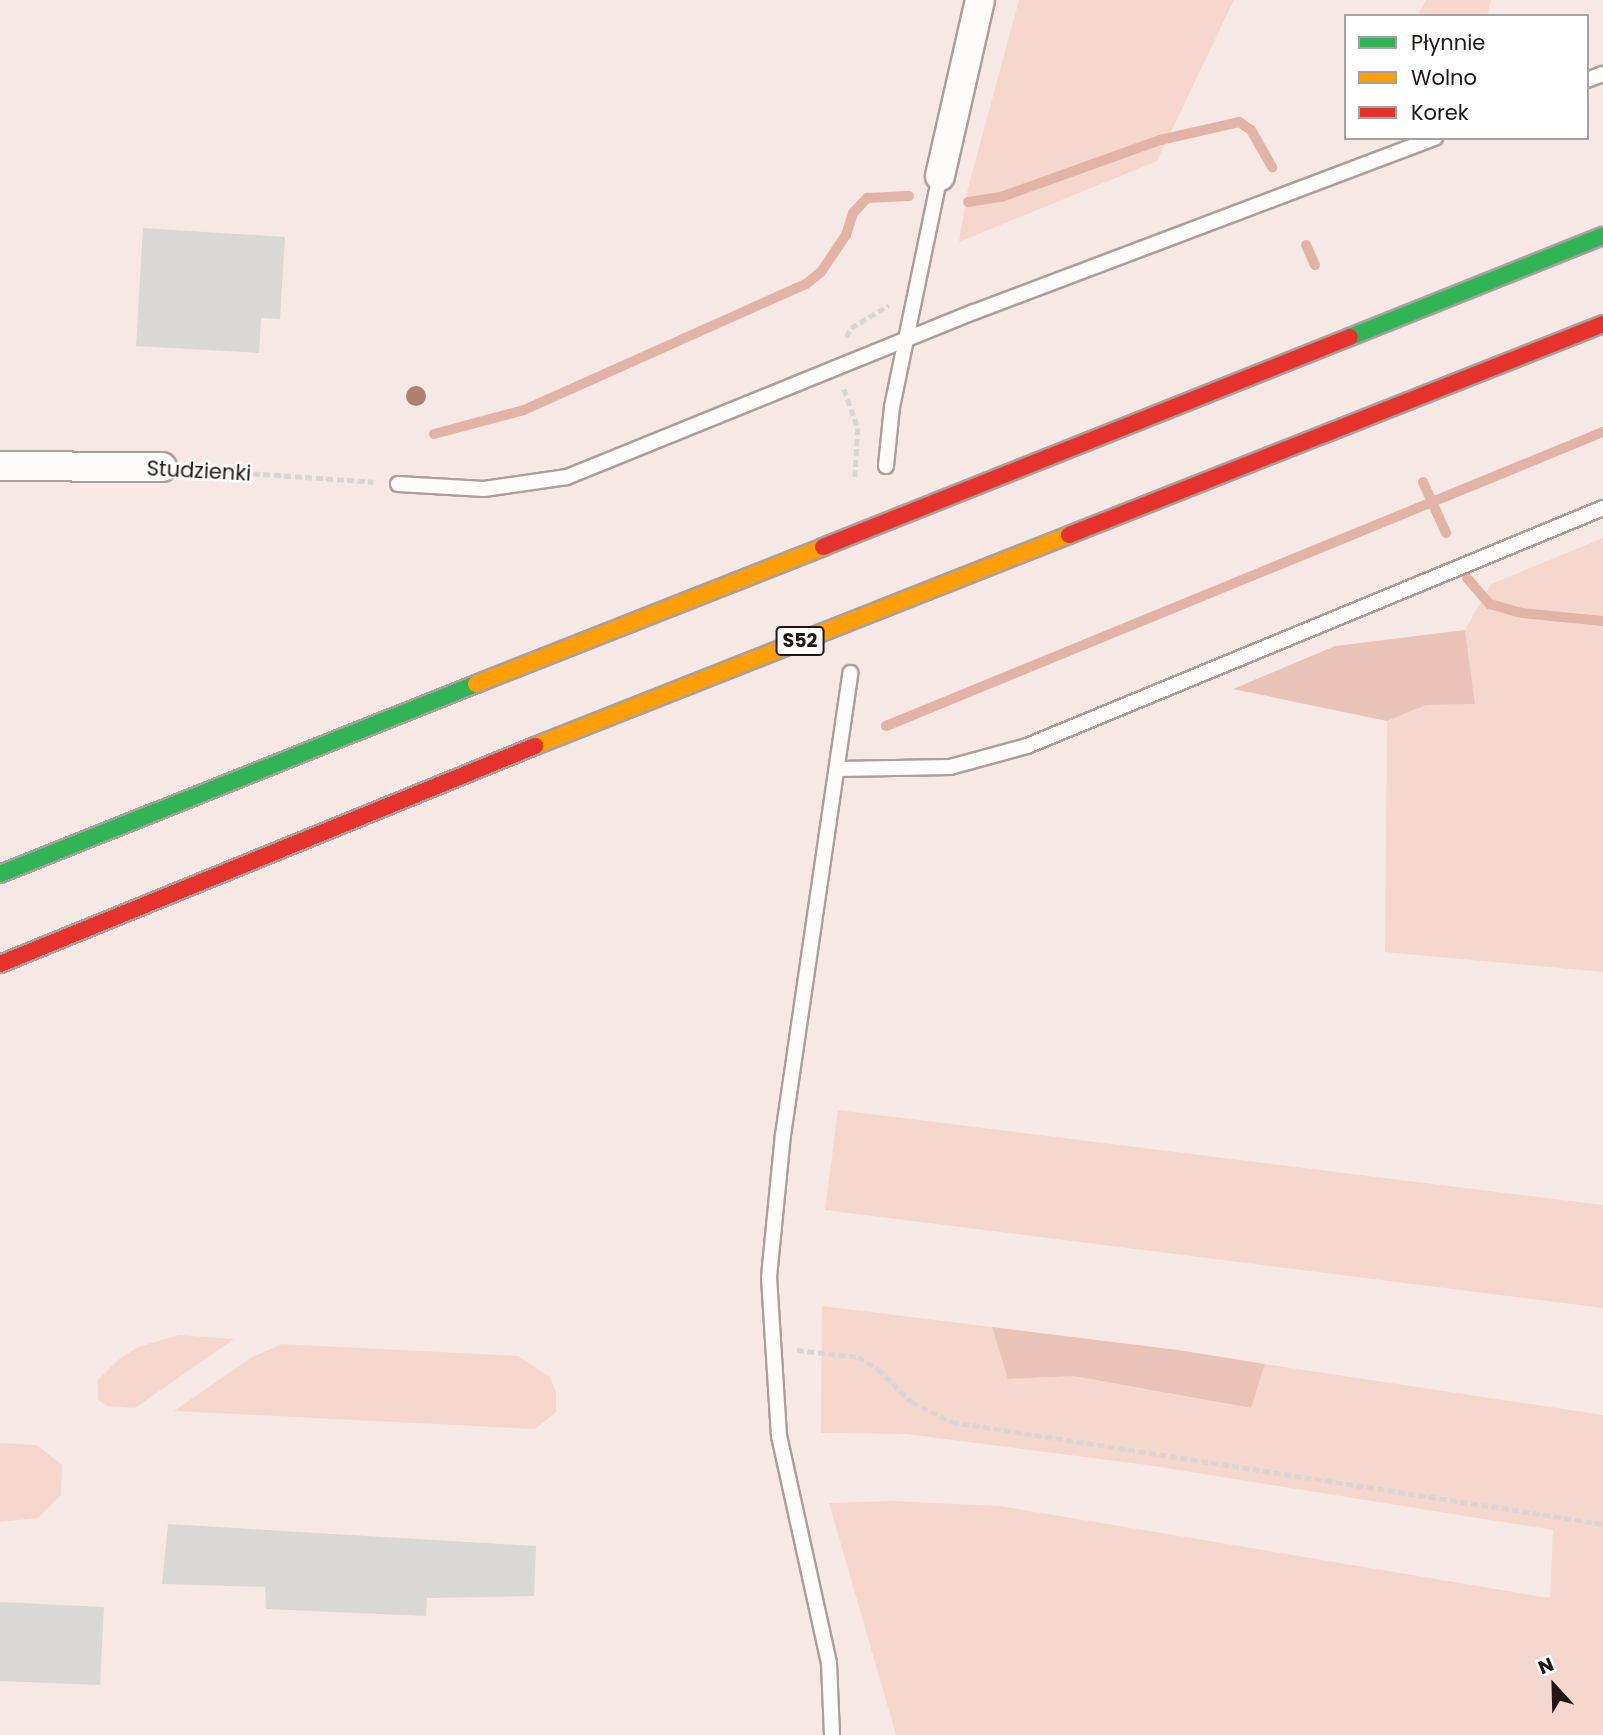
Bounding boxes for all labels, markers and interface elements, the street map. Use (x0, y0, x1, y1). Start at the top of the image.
legend (1344, 14, 1589, 140)
text: Płynnie (1411, 28, 1485, 57)
text: Wolno (1411, 63, 1477, 92)
text: Korek (1411, 98, 1469, 127)
street label: Studzienki (146, 456, 252, 486)
road number: S52 (776, 626, 824, 656)
north arrow (1519, 1651, 1589, 1721)
text: N (1534, 1651, 1558, 1681)

